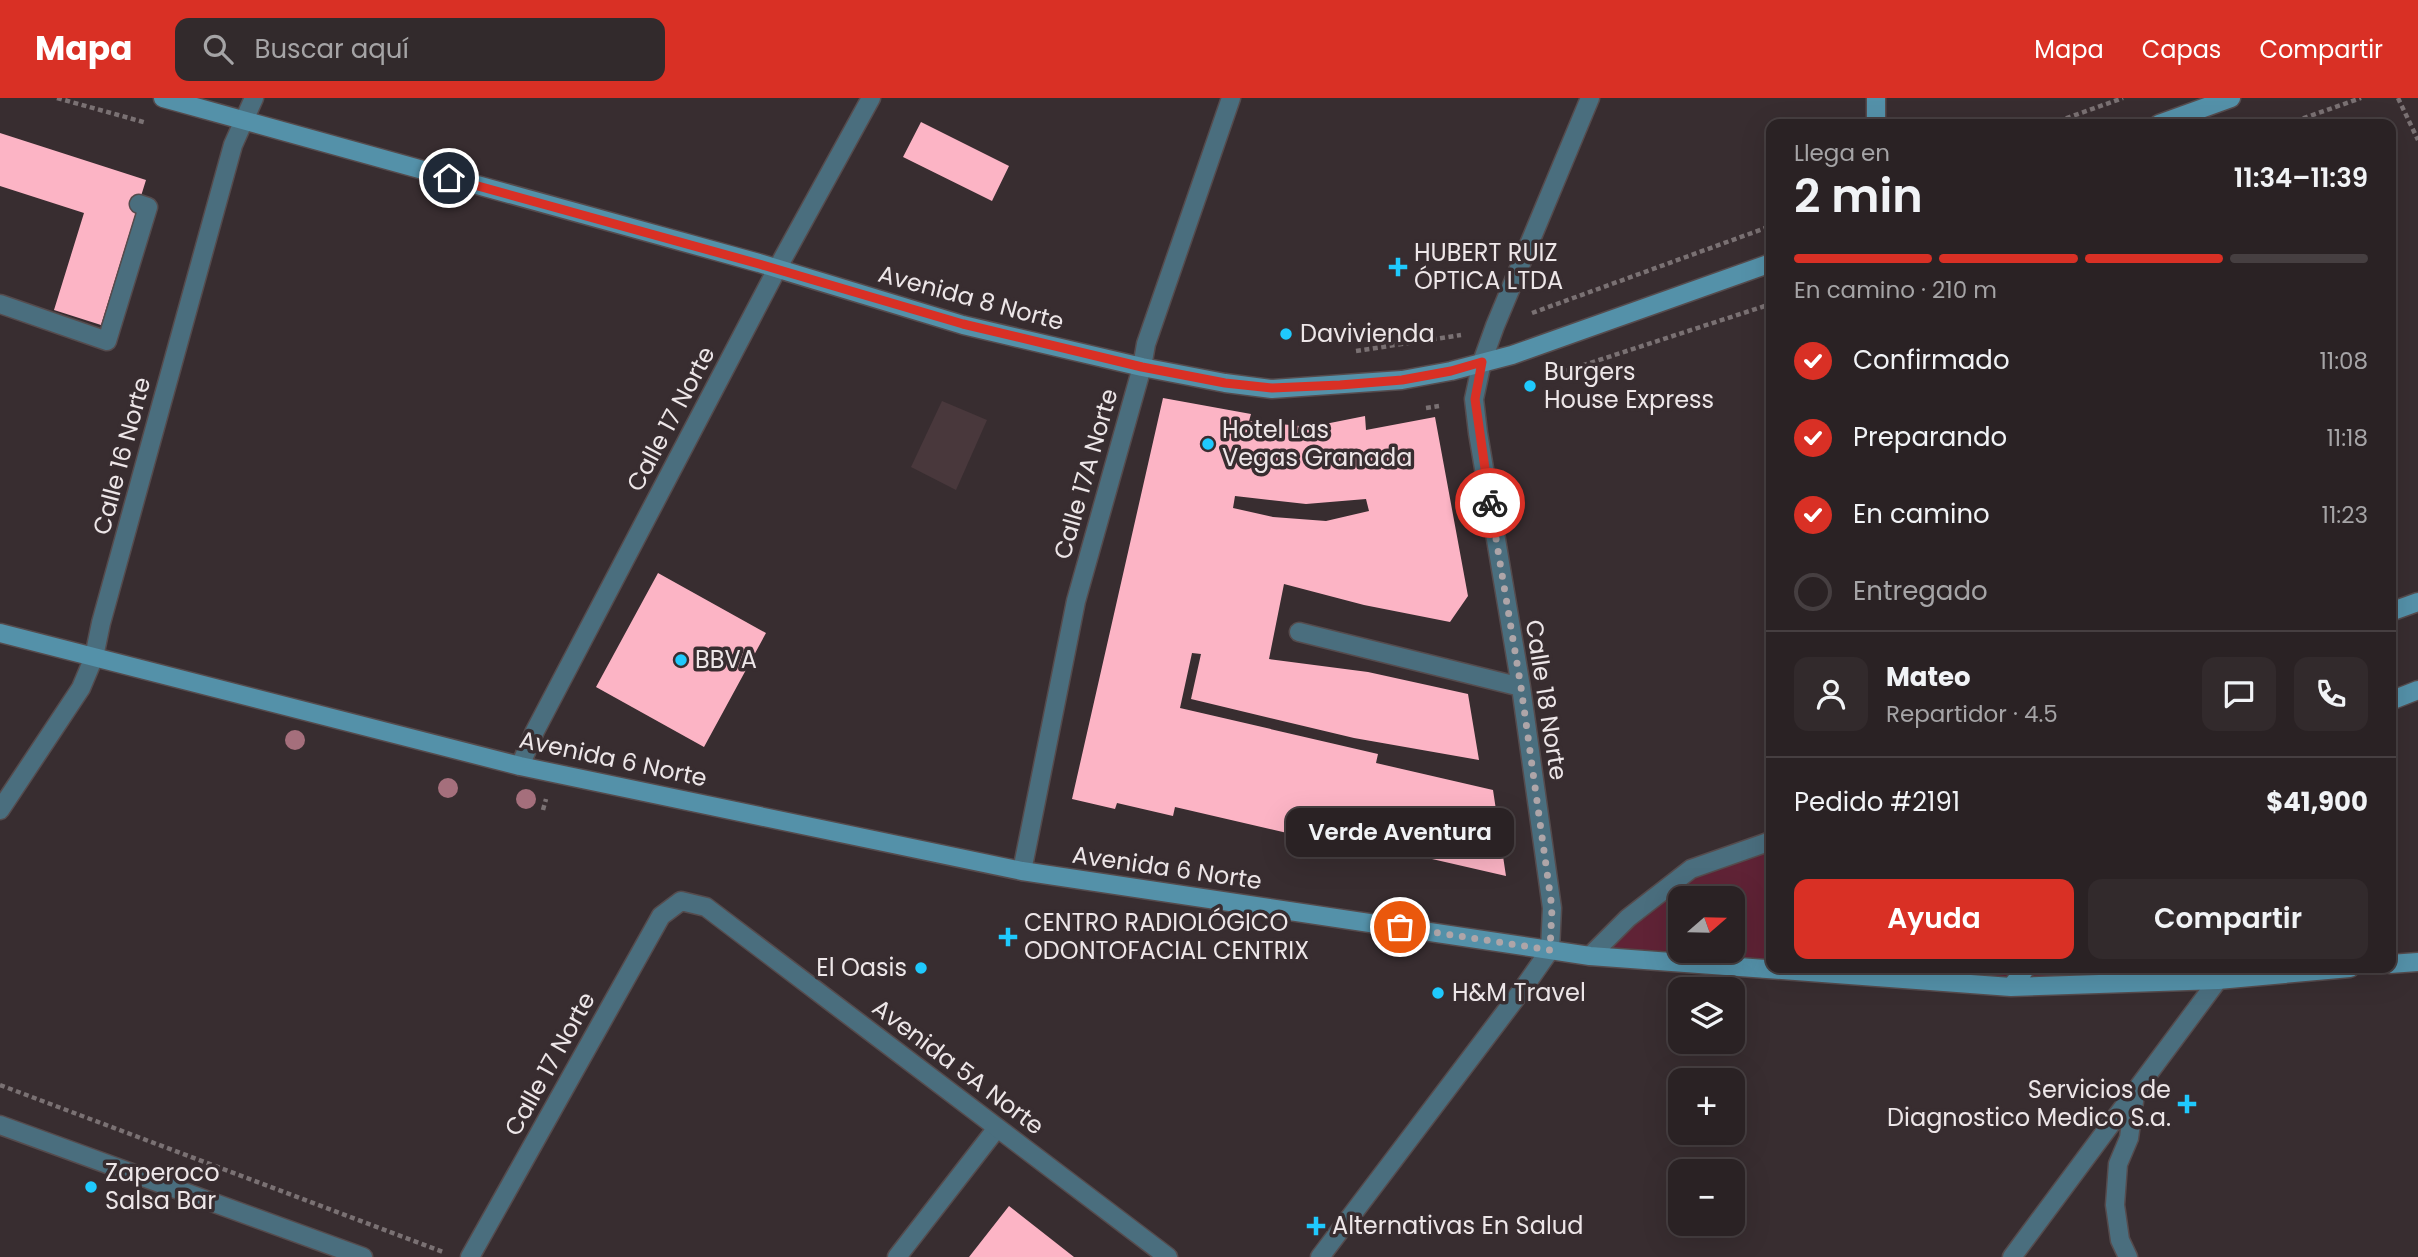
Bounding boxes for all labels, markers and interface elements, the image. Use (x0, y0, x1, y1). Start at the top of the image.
search box (175, 18, 665, 81)
text: Mapa (35, 25, 133, 72)
icon: search (199, 30, 237, 68)
text: Buscar aquí (255, 31, 409, 67)
text: Mapa (2034, 33, 2104, 66)
text: Capas (2142, 33, 2221, 66)
text: Compartir (2259, 33, 2383, 66)
text: Llega en (1794, 137, 1890, 169)
pin (419, 148, 479, 208)
icon: home (430, 159, 468, 197)
text: 11:34–11:39 (2234, 160, 2368, 196)
text: 2 min (1794, 164, 1923, 228)
place label: HUBERT RUIZ ÓPTICA LTDA (1414, 236, 1563, 297)
street label: Avenida 8 Norte (875, 257, 1068, 338)
marker: HUBERT RUIZ ÓPTICA LTDA (1388, 257, 1408, 277)
text: En camino · 210 m (1794, 274, 1997, 306)
place label: Davivienda (1300, 317, 1435, 350)
marker: Davivienda (1278, 326, 1294, 342)
street label: Calle 17 Norte (618, 340, 723, 497)
icon: check (1794, 342, 1832, 380)
text: Confirmado (1853, 342, 2010, 378)
text: 11:08 (2319, 345, 2368, 377)
place label: Burgers House Express (1544, 355, 1714, 416)
street label: Calle 16 Norte (85, 373, 158, 538)
marker: Burgers House Express (1522, 378, 1538, 394)
street label: Calle 17A Norte (1045, 385, 1126, 563)
place label: Hotel Las Vegas Granada (1222, 413, 1412, 474)
icon: check (1794, 419, 1832, 457)
text: Preparando (1853, 419, 2007, 455)
text: 11:18 (2327, 422, 2368, 454)
marker: Hotel Las Vegas Granada (1200, 436, 1216, 452)
courier (1455, 468, 1525, 538)
icon: bike (1471, 484, 1509, 522)
icon: check (1794, 496, 1832, 534)
text: En camino (1853, 496, 1990, 532)
text: 11:23 (2322, 499, 2368, 531)
text: Entregado (1853, 573, 1988, 609)
street label: Calle 18 Norte (1518, 617, 1575, 782)
place label: BBVA (695, 643, 757, 676)
marker: BBVA (673, 652, 689, 668)
button: person (1794, 657, 1868, 731)
button: chat (2202, 657, 2276, 731)
button: phone (2294, 657, 2368, 731)
text: Mateo (1886, 659, 1971, 695)
text: Repartidor · 4.5 (1886, 698, 2058, 730)
street label: Avenida 6 Norte (516, 723, 710, 795)
text: Pedido #2191 (1794, 784, 1960, 820)
text: $41,900 (2266, 784, 2368, 820)
callout: Verde Aventura (1286, 808, 1514, 857)
text: Verde Aventura (1308, 816, 1492, 848)
street label: Avenida 6 Norte (1070, 838, 1264, 897)
button: Ayuda (1794, 879, 2074, 959)
button: Compartir (2088, 879, 2368, 959)
north arrow (1668, 886, 1745, 962)
map controls (1668, 886, 1745, 1236)
pin (1370, 897, 1430, 957)
place label: CENTRO RADIOLÓGICO ODONTOFACIAL CENTRIX (1024, 906, 1309, 967)
icon: bag (1381, 908, 1419, 946)
marker: CENTRO RADIOLÓGICO ODONTOFACIAL CENTRIX (998, 927, 1018, 947)
place label: El Oasis (816, 951, 907, 984)
marker: El Oasis (913, 960, 929, 976)
place label: H&M Travel (1452, 976, 1586, 1009)
button: layers (1668, 977, 1745, 1054)
marker: H&M Travel (1430, 985, 1446, 1001)
street label: Calle 17 Norte (496, 986, 603, 1142)
street label: Avenida 5A Norte (866, 991, 1051, 1142)
button: + (1668, 1068, 1745, 1145)
place label: Servicios de Diagnostico Medico S.a. (1887, 1073, 2171, 1134)
marker: Servicios de Diagnostico Medico S.a. (2177, 1094, 2197, 1114)
place label: Zaperoco Salsa Bar (105, 1156, 220, 1217)
button: − (1668, 1159, 1745, 1236)
marker: Zaperoco Salsa Bar (83, 1179, 99, 1195)
place label: Alternativas En Salud (1332, 1209, 1583, 1242)
marker: Alternativas En Salud (1306, 1216, 1326, 1236)

